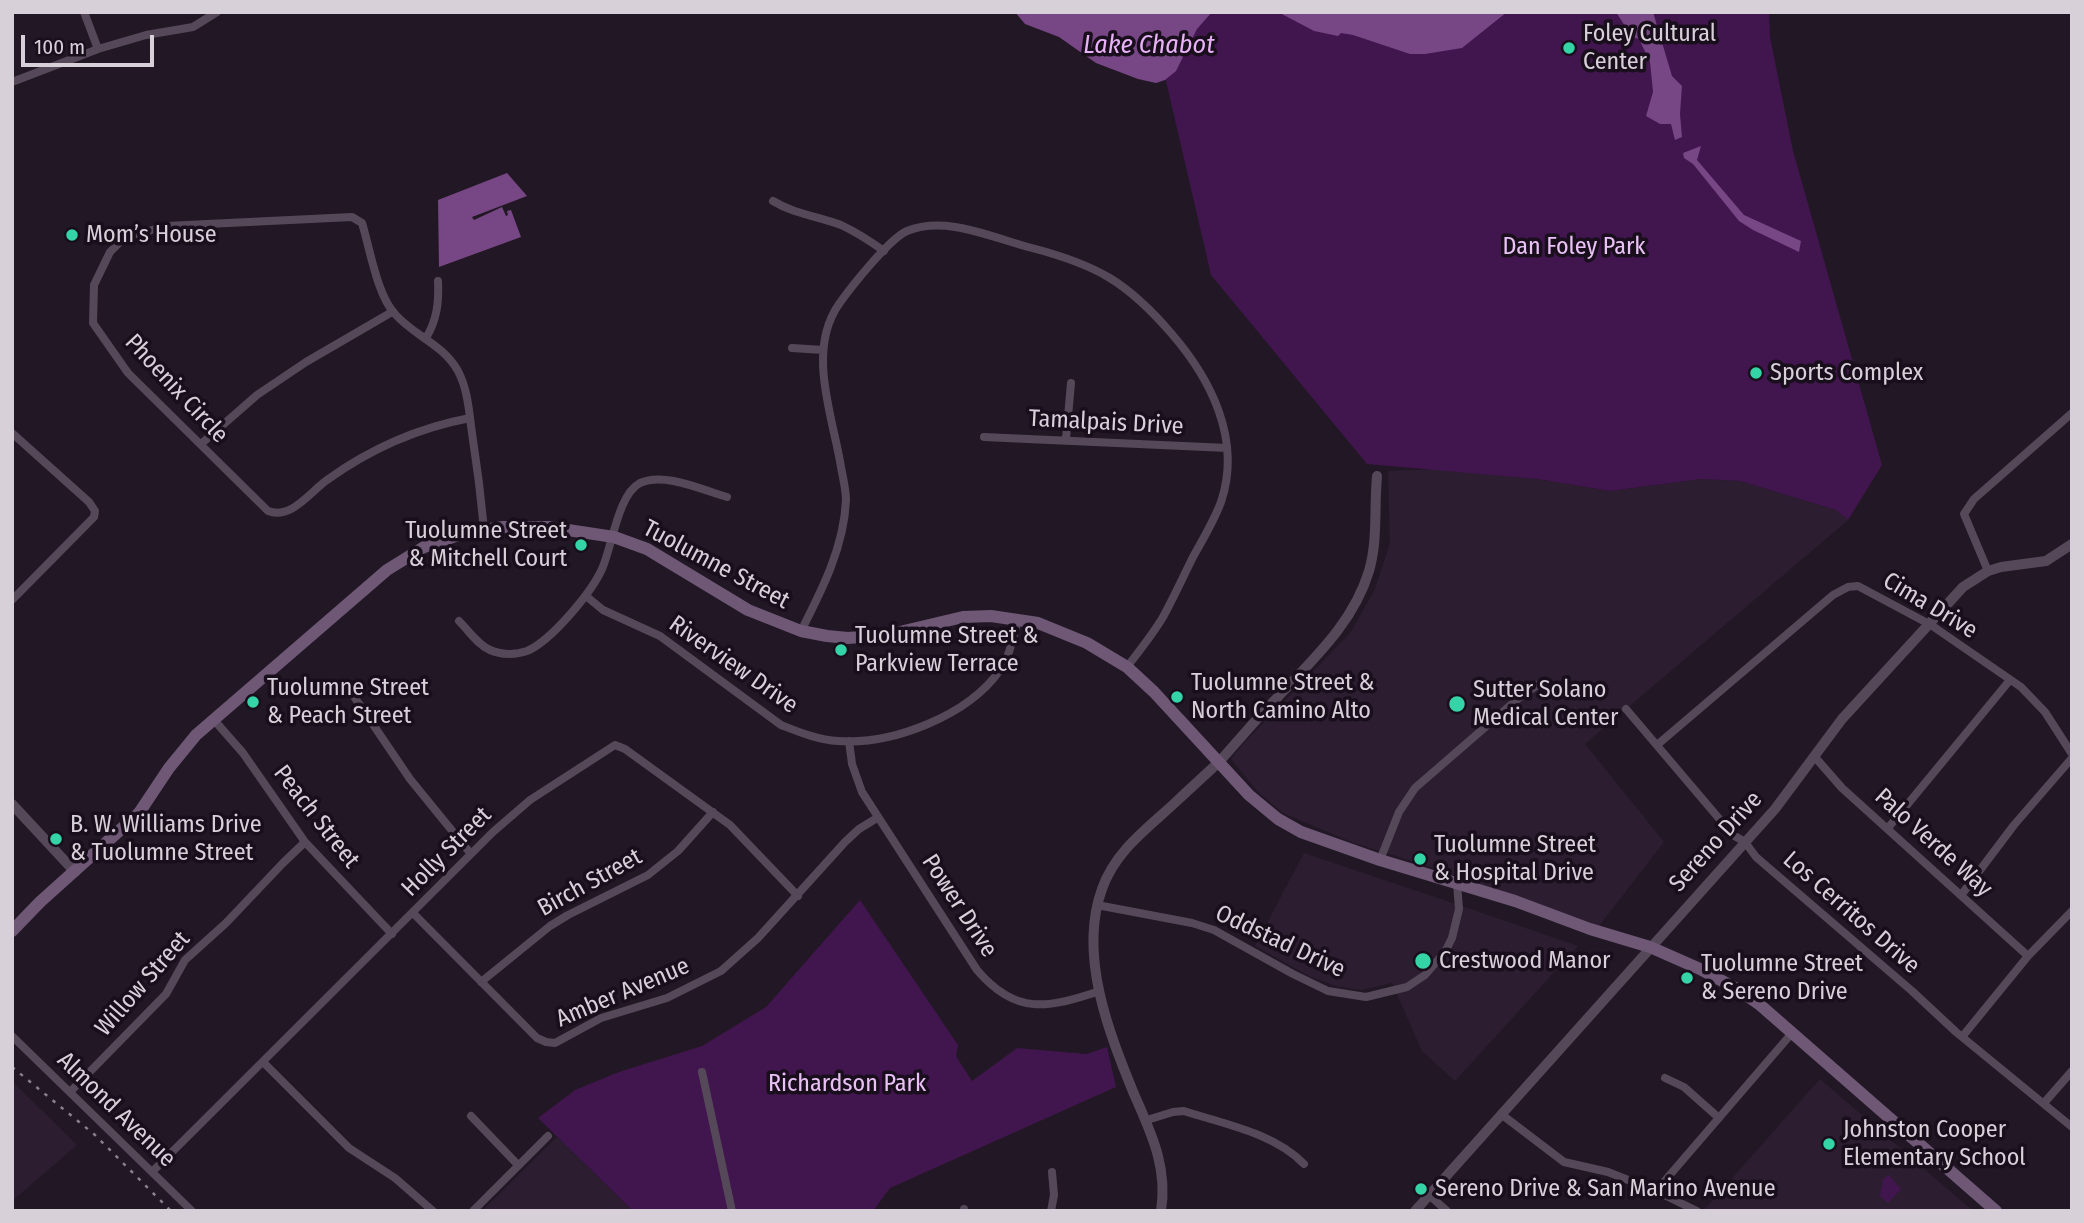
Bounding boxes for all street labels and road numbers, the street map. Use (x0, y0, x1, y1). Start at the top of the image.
street label: Phoenix Circle (118, 329, 234, 449)
street label: Tamalpais Drive (1028, 405, 1184, 441)
street label: Tuolumne Street (638, 514, 794, 616)
street label: Cima Drive (1878, 567, 1982, 645)
street label: Riverview Drive (663, 610, 803, 720)
street label: Peach Street (267, 760, 365, 874)
street label: Palo Verde Way (1868, 783, 1998, 903)
street label: Sereno Drive (1663, 786, 1769, 898)
street label: Holly Street (396, 801, 498, 903)
street label: Birch Street (533, 843, 647, 923)
street label: Los Cerritos Drive (1777, 846, 1925, 980)
street label: Power Drive (915, 849, 1003, 963)
street label: Oddstad Drive (1211, 899, 1349, 985)
street label: Willow Street (90, 926, 196, 1042)
street label: Amber Avenue (552, 952, 694, 1034)
street label: Almond Avenue (51, 1046, 181, 1174)

